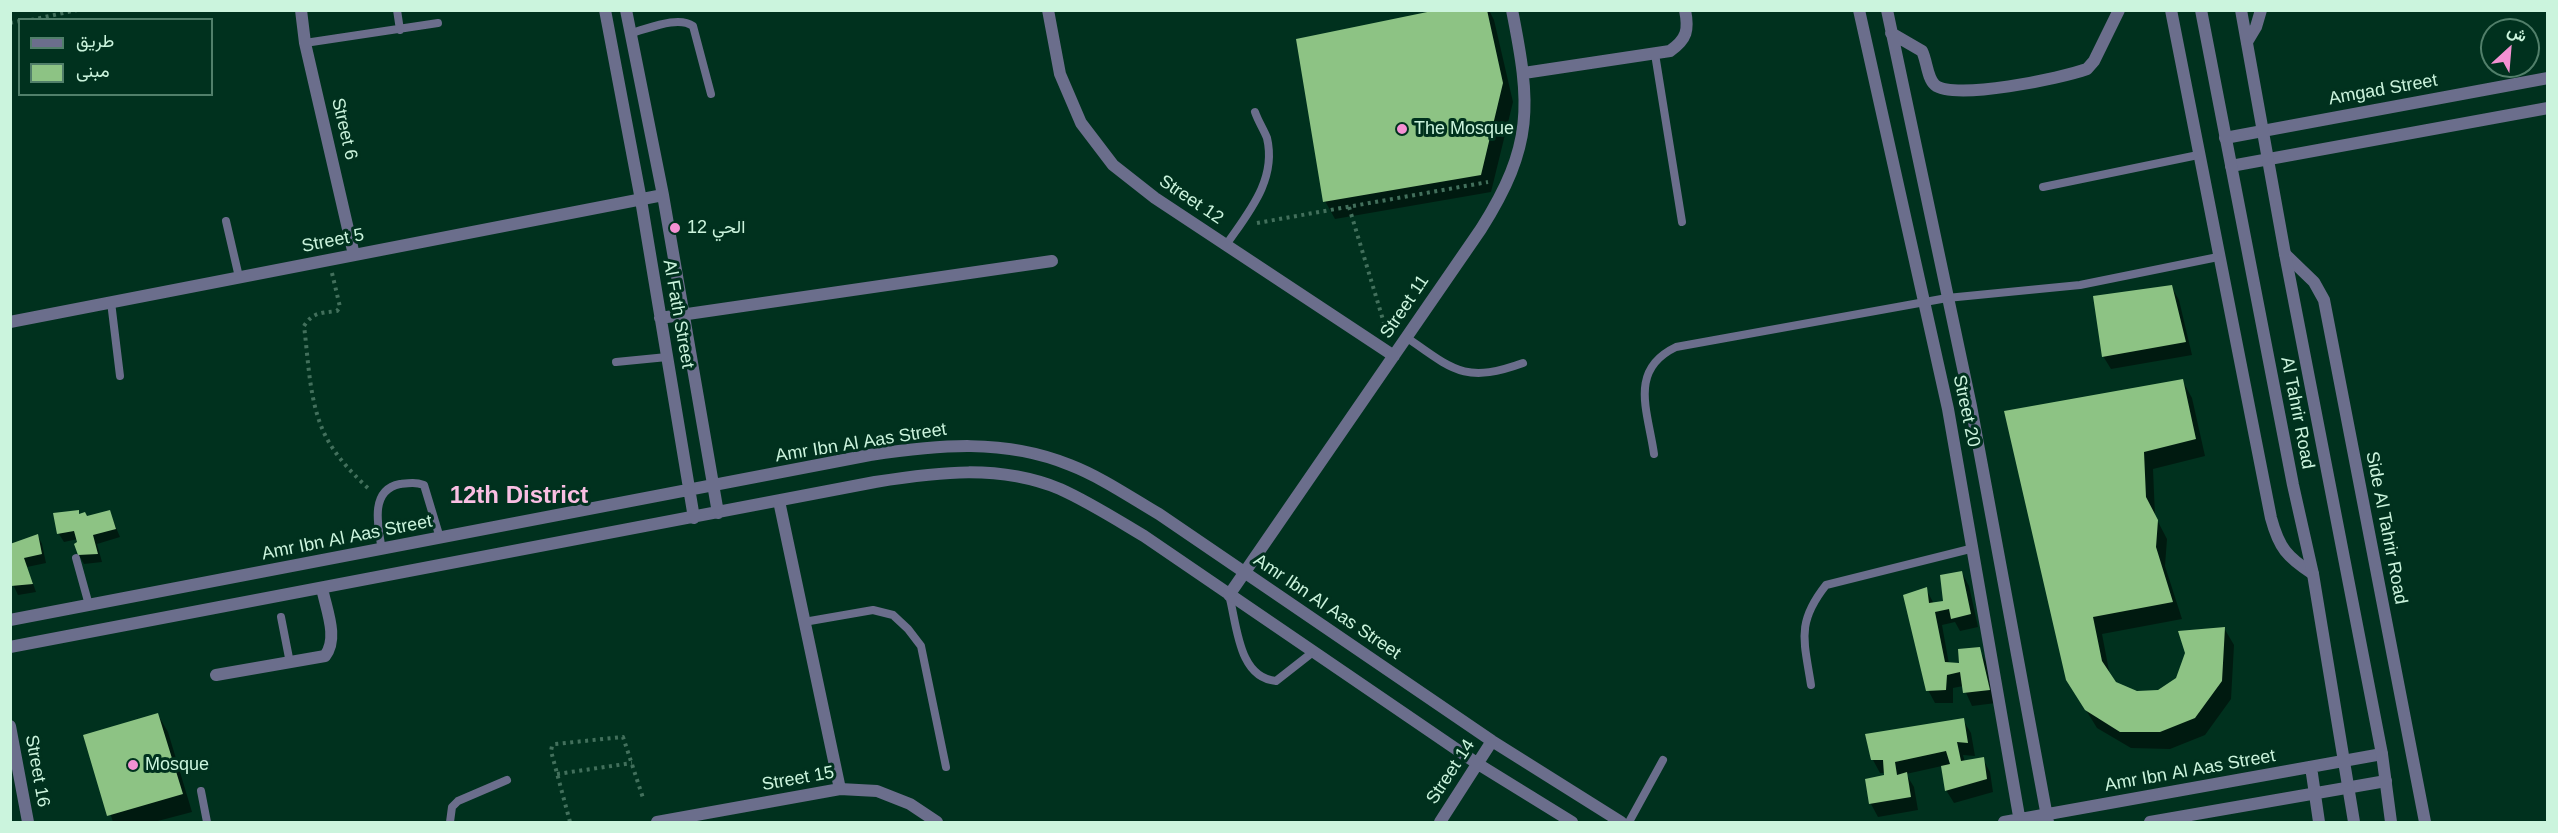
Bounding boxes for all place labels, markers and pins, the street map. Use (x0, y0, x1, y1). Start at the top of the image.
place label: The Mosque (1414, 118, 1514, 140)
marker: The Mosque (1395, 122, 1409, 136)
place label: الحي 12 (687, 217, 745, 239)
marker: الحي 12 (668, 221, 682, 235)
place label: Mosque (145, 754, 209, 776)
marker: Mosque (126, 758, 140, 772)

